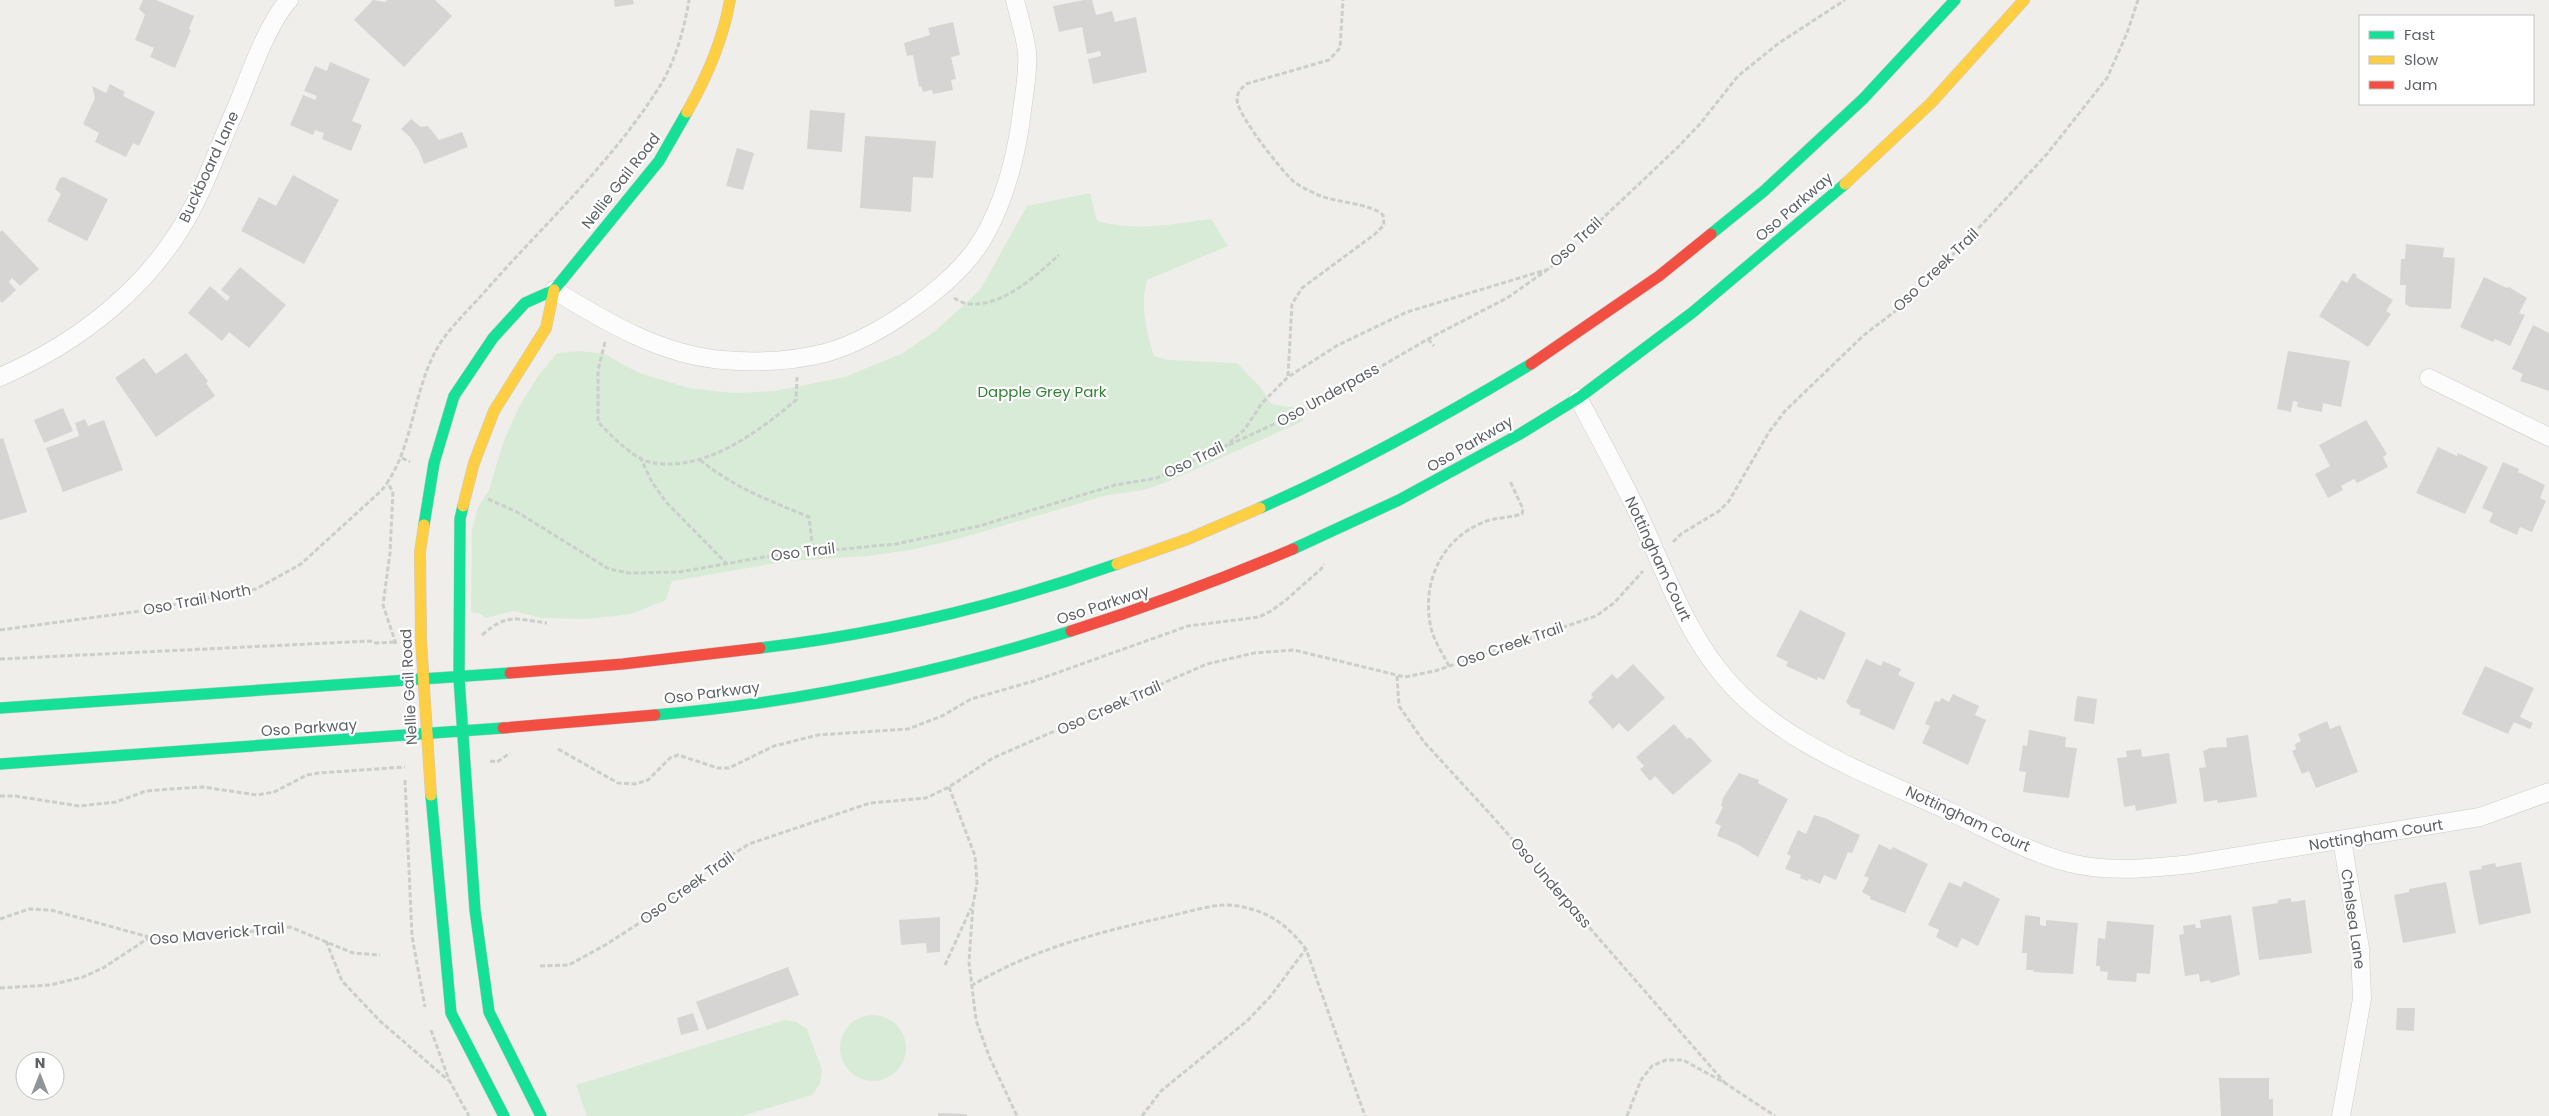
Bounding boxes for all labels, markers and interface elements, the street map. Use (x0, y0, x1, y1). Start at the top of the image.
legend (2359, 15, 2534, 105)
text: Fast (2404, 24, 2435, 45)
text: Slow (2404, 49, 2439, 70)
text: Jam (2404, 74, 2438, 95)
street label: Buckboard Lane (174, 108, 244, 226)
street label: Nellie Gail Road (576, 128, 665, 233)
street label: Oso Parkway (1750, 167, 1837, 246)
street label: Oso Trail (1545, 212, 1606, 271)
street label: Oso Creek Trail (1888, 223, 1983, 316)
street label: Oso Underpass (1273, 358, 1383, 431)
park label: Dapple Grey Park (977, 381, 1107, 402)
street label: Oso Parkway (1423, 410, 1517, 477)
street label: Oso Trail (1160, 436, 1227, 483)
street label: Nottingham Court (1620, 493, 1697, 625)
street label: Oso Trail (770, 537, 836, 566)
street label: Oso Trail North (141, 579, 253, 620)
street label: Oso Parkway (1054, 579, 1152, 629)
street label: Oso Creek Trail (1453, 616, 1566, 673)
street label: Nellie Gail Road (395, 628, 422, 746)
street label: Oso Creek Trail (1053, 675, 1164, 740)
street label: Oso Parkway (663, 676, 762, 709)
street label: Oso Parkway (260, 714, 358, 741)
street label: Nottingham Court (1902, 780, 2034, 857)
street label: Nottingham Court (2307, 814, 2444, 855)
street label: Oso Underpass (1506, 833, 1597, 933)
street label: Oso Creek Trail (635, 846, 738, 929)
street label: Chelsea Lane (2336, 867, 2371, 970)
street label: Oso Maverick Trail (149, 917, 285, 950)
north arrow (15, 1051, 65, 1101)
text: N (35, 1053, 45, 1073)

